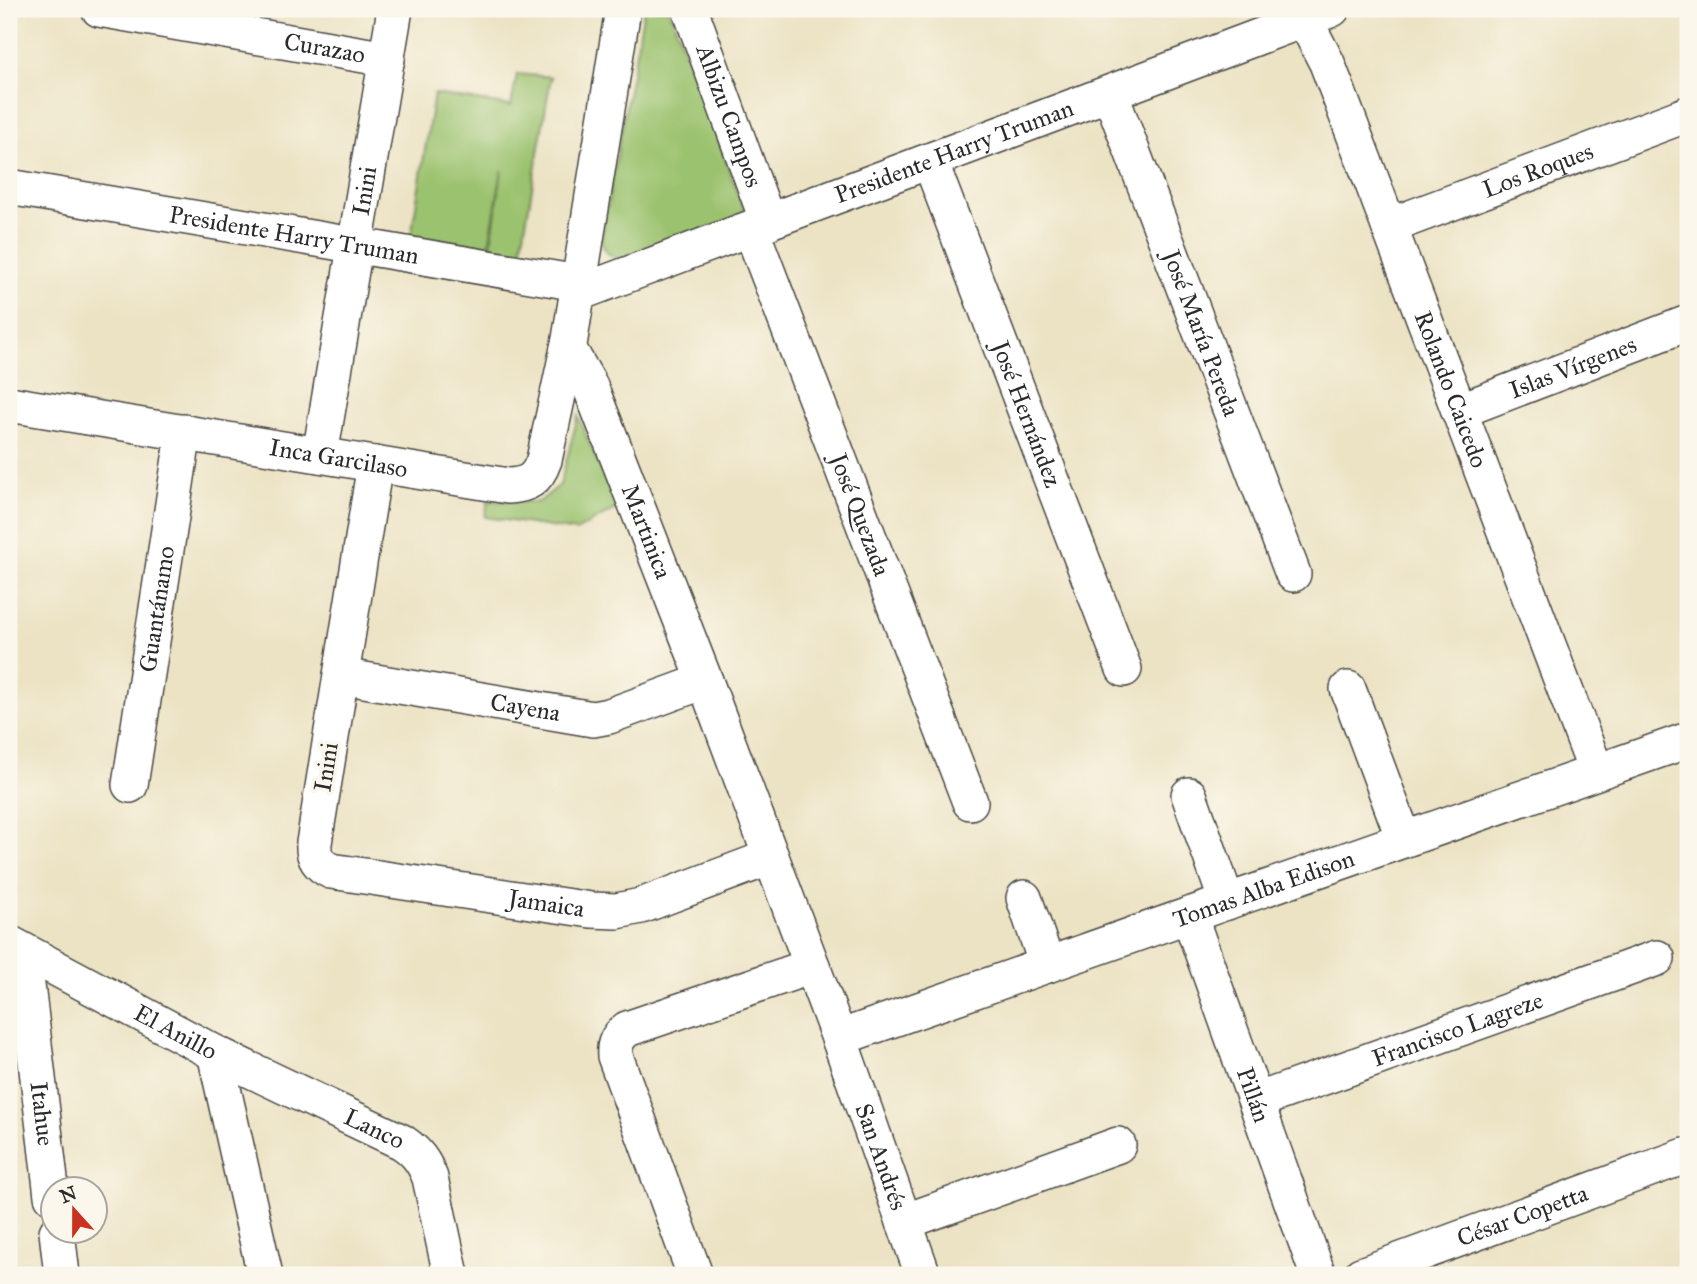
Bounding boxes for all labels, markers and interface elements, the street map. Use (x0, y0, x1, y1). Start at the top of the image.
street label: Curazao (282, 26, 368, 70)
street label: Albizu Campos (689, 40, 769, 191)
street label: Presidente Harry Truman (830, 93, 1078, 210)
street label: Los Roques (1478, 136, 1597, 205)
street label: Inini (346, 163, 383, 218)
street label: Presidente Harry Truman (167, 199, 421, 271)
street label: José María Pereda (1155, 243, 1247, 421)
street label: Rolando Caicedo (1408, 307, 1494, 472)
street label: Islas Vírgenes (1505, 329, 1641, 405)
street label: José Hernández (984, 334, 1068, 492)
street label: Inca Garcilaso (267, 432, 410, 484)
street label: José Quezada (822, 447, 898, 581)
street label: Martinica (615, 480, 679, 584)
street label: Guantánamo (132, 544, 181, 674)
street label: Cayena (488, 687, 563, 728)
street label: Inini (307, 740, 345, 794)
street label: Tomas Alba Edison (1169, 843, 1358, 935)
street label: Jamaica (503, 882, 587, 924)
street label: Francisco Lagreze (1368, 985, 1547, 1073)
street label: El Anillo (129, 998, 222, 1066)
street label: Pillán (1230, 1063, 1277, 1126)
street label: Itahue (24, 1080, 61, 1148)
street label: San Andrés (848, 1100, 914, 1214)
street label: Lanco (339, 1102, 409, 1156)
north arrow (38, 1176, 108, 1246)
street label: César Copetta (1453, 1178, 1593, 1253)
text: N (56, 1181, 80, 1208)

